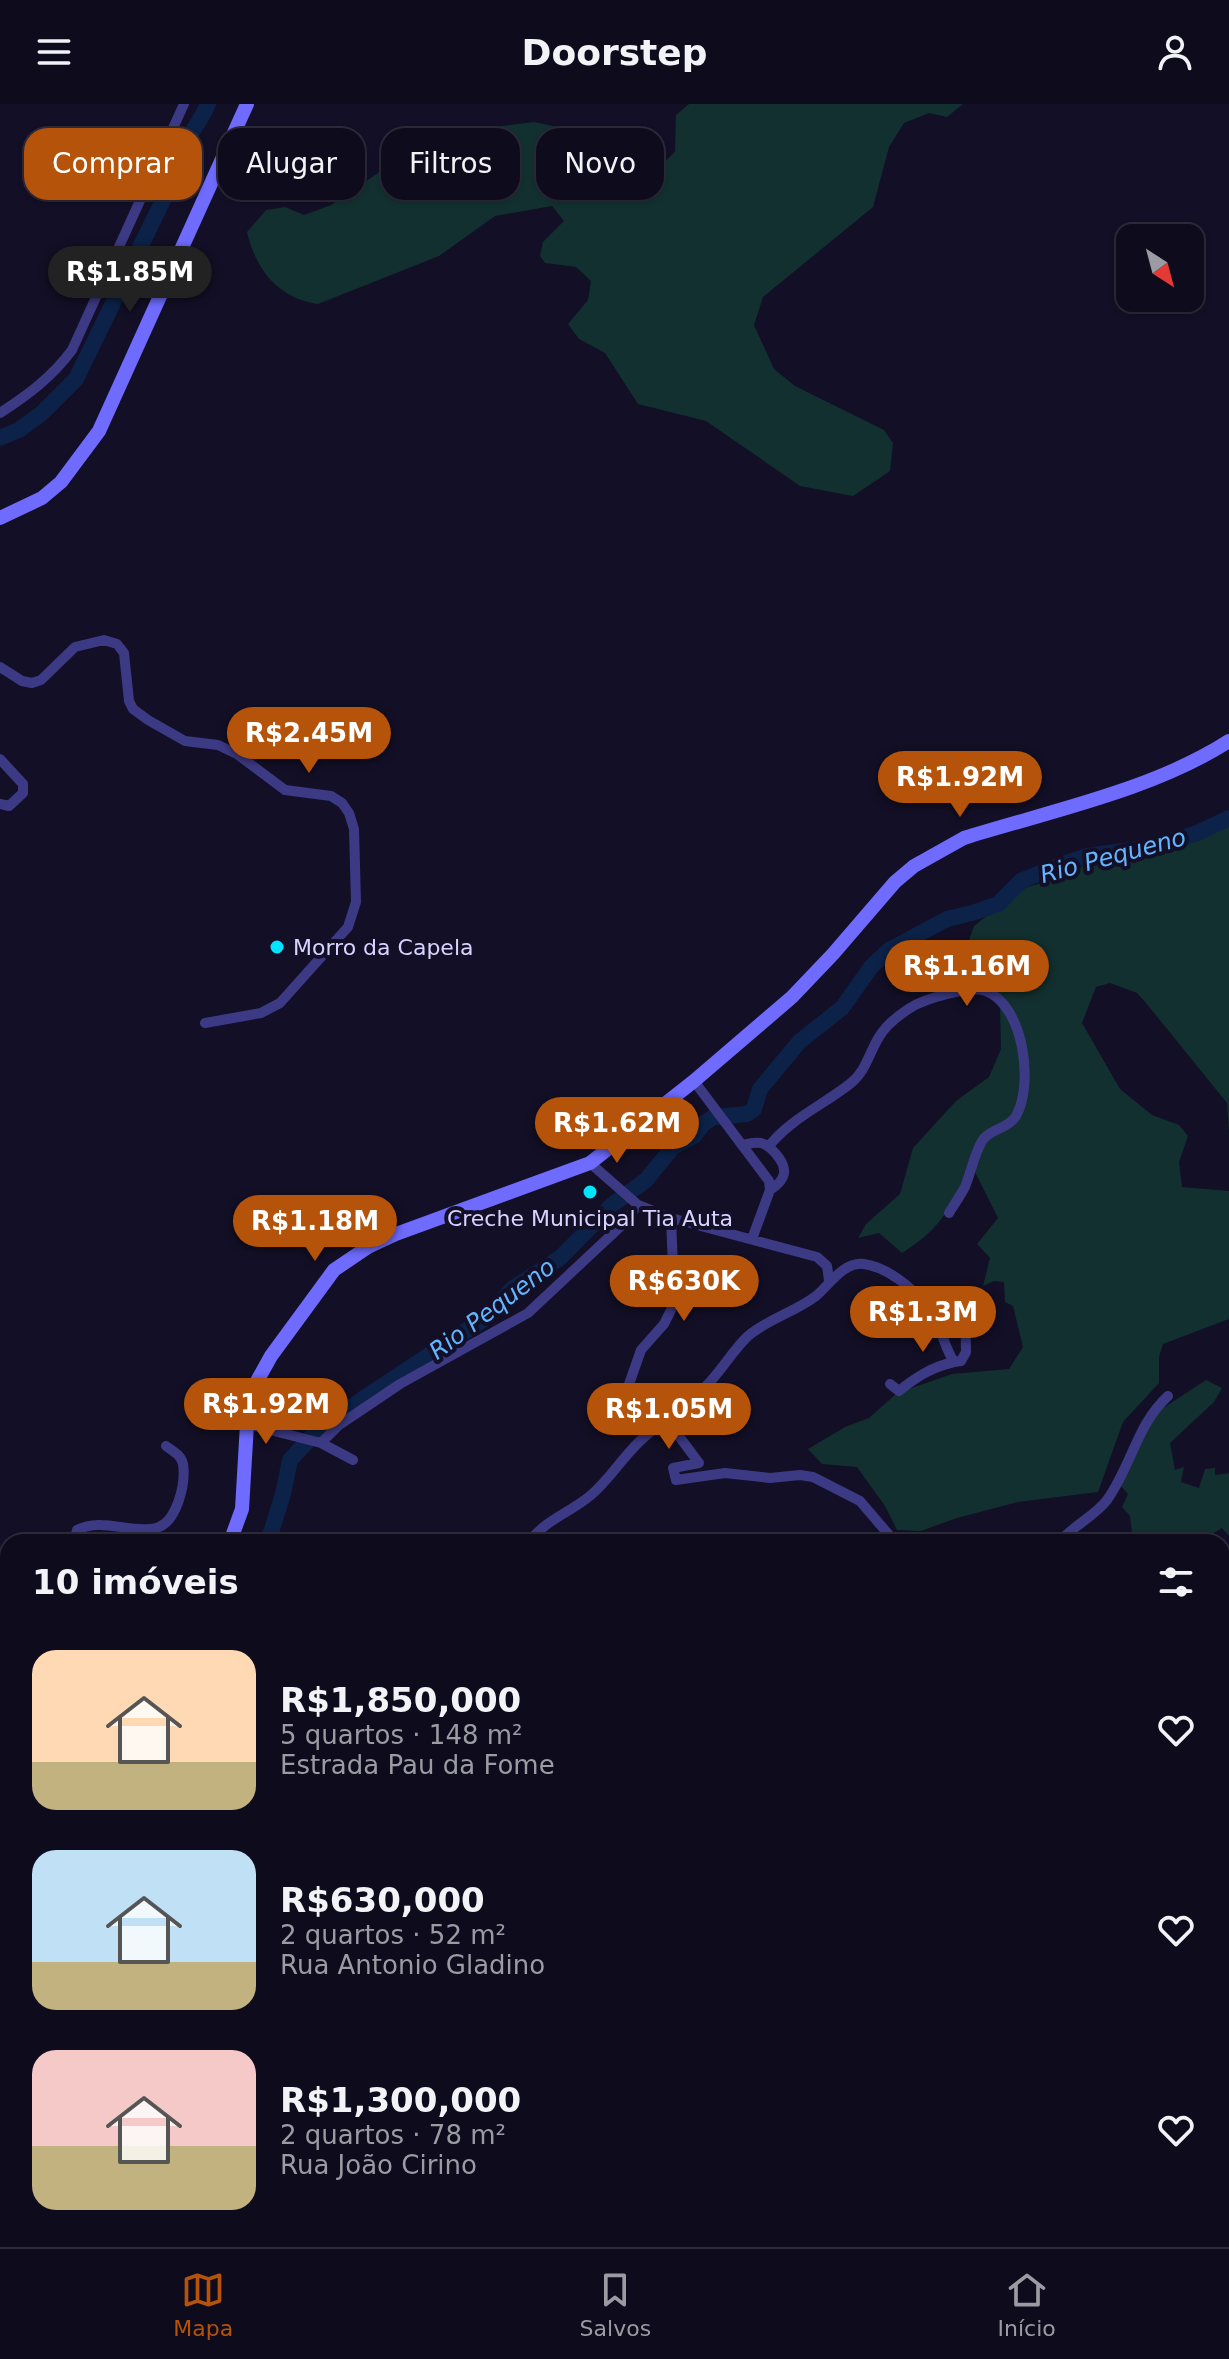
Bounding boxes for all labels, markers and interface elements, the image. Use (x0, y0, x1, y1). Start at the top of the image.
icon: menu (32, 30, 76, 74)
icon: person (1153, 30, 1197, 74)
text: Doorstep (522, 32, 707, 73)
chip: Comprar (24, 128, 202, 200)
chip: Alugar (218, 128, 365, 200)
chip: Filtros (381, 128, 520, 200)
chip: Novo (536, 128, 664, 200)
north arrow (1116, 224, 1204, 312)
map controls (1116, 224, 1204, 312)
pin: R$1.85M (56, 246, 204, 314)
text: R$1.85M (66, 257, 194, 287)
pin: R$2.45M (235, 707, 383, 775)
text: R$2.45M (245, 718, 373, 748)
pin: R$1.92M (886, 751, 1034, 819)
text: R$1.92M (896, 762, 1024, 792)
water label: Rio Pequeno (1037, 823, 1189, 889)
place label: Morro da Capela (293, 935, 474, 960)
marker: Morro da Capela (268, 938, 286, 956)
pin: R$1.16M (893, 940, 1041, 1008)
text: R$1.16M (903, 951, 1031, 981)
pin: R$1.62M (543, 1097, 691, 1165)
text: R$1.62M (553, 1108, 681, 1138)
marker: Creche Municipal Tia Auta (581, 1183, 599, 1201)
pin: R$1.18M (241, 1195, 389, 1263)
text: R$1.18M (251, 1206, 379, 1236)
place label: Creche Municipal Tia Auta (447, 1206, 733, 1231)
water label: Rio Pequeno (424, 1253, 560, 1365)
pin: R$630K (619, 1255, 749, 1323)
text: R$630K (628, 1266, 740, 1296)
pin: R$1.3M (858, 1286, 988, 1354)
text: R$1.3M (868, 1297, 978, 1327)
pin: R$1.92M (192, 1378, 340, 1446)
pin: R$1.05M (595, 1383, 743, 1451)
text: R$1.92M (202, 1389, 330, 1419)
text: R$1.05M (605, 1394, 733, 1424)
icon: filters (1154, 1560, 1198, 1604)
text: 10 imóveis (32, 1562, 239, 1602)
text: R$1,850,000 (280, 1680, 521, 1720)
icon: home (96, 1682, 192, 1778)
icon: heart (1154, 1708, 1198, 1752)
text: 5 quartos · 148 m² (280, 1720, 523, 1750)
text: Estrada Pau da Fome (280, 1750, 555, 1780)
text: R$630,000 (280, 1880, 485, 1920)
icon: home (96, 1882, 192, 1978)
icon: heart (1154, 1908, 1198, 1952)
text: 2 quartos · 52 m² (280, 1920, 506, 1950)
text: Rua Antonio Gladino (280, 1950, 545, 1980)
text: R$1,300,000 (280, 2080, 521, 2120)
icon: home (96, 2082, 192, 2178)
icon: heart (1154, 2108, 1198, 2152)
text: 2 quartos · 78 m² (280, 2120, 506, 2150)
text: Rua João Cirino (280, 2150, 477, 2180)
tab: Mapa (173, 2268, 233, 2341)
tab: Salvos (580, 2268, 651, 2341)
tab: Início (998, 2268, 1056, 2341)

